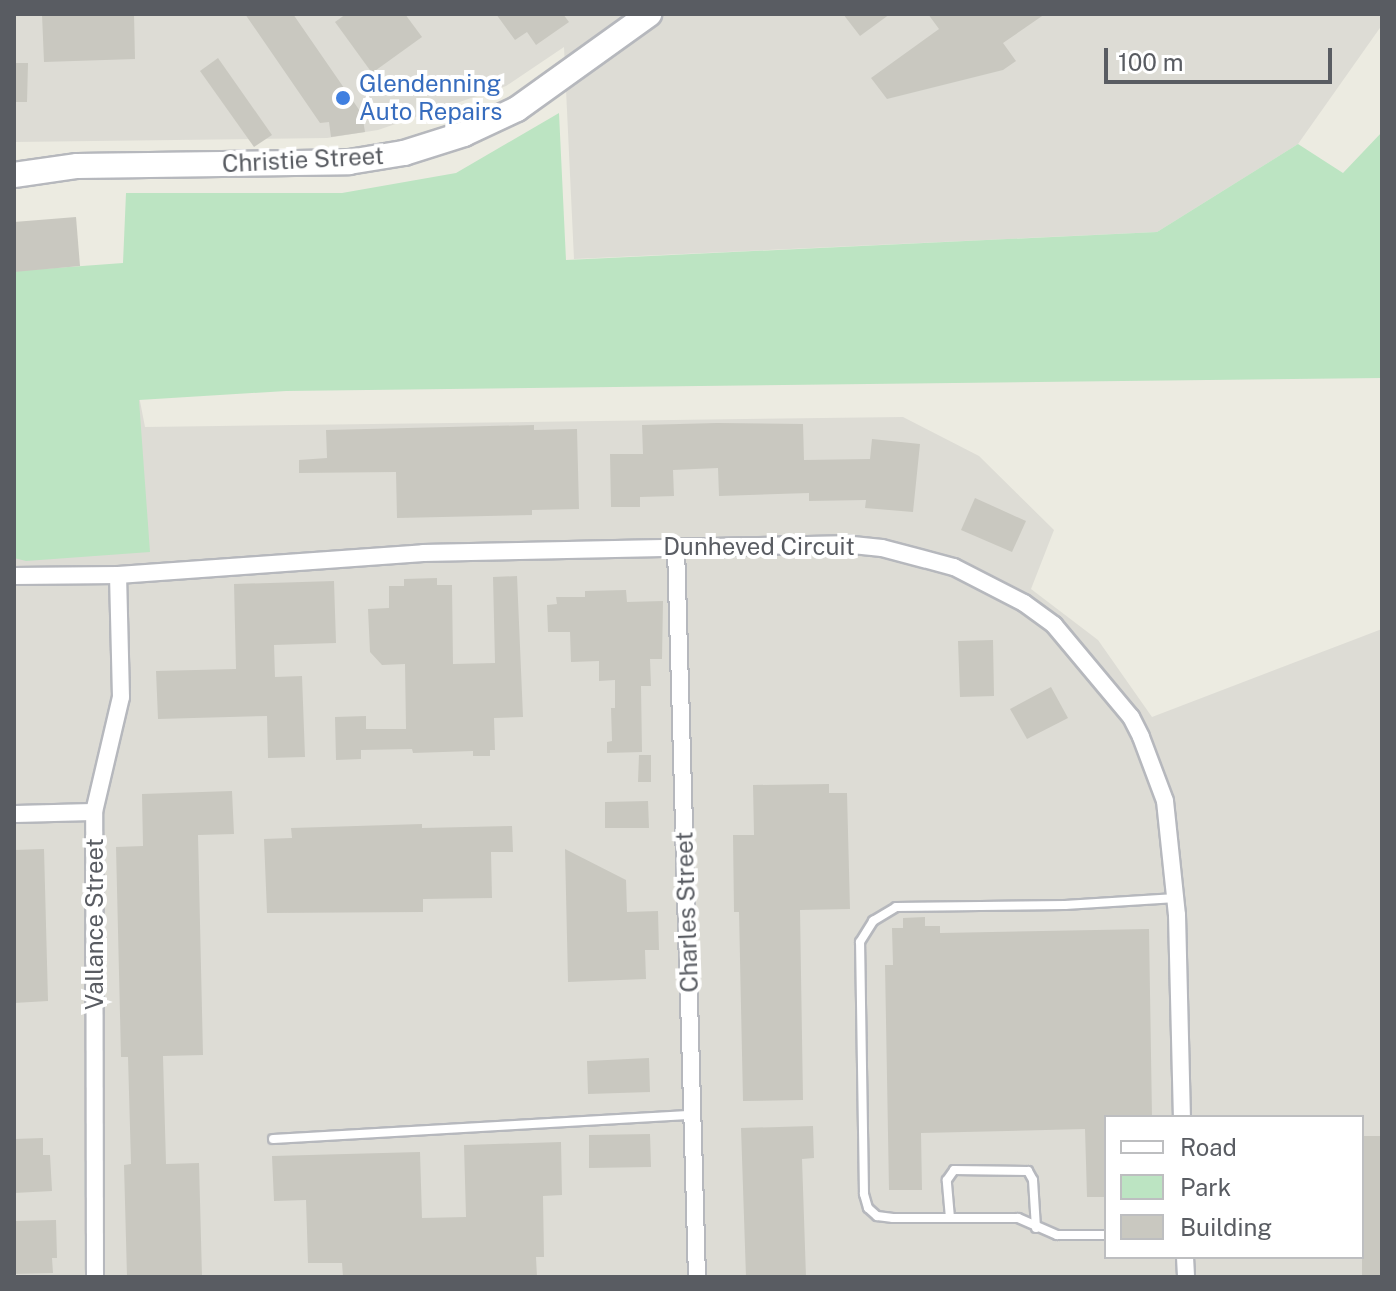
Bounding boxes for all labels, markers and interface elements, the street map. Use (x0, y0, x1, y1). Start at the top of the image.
scale bar (1108, 32, 1336, 82)
text: 100 m (1118, 48, 1184, 76)
place label: Glendenning Auto Repairs (359, 70, 503, 126)
marker: Glendenning Auto Repairs (334, 89, 352, 107)
street label: Christie Street (221, 141, 385, 179)
street label: Dunheved Circuit (663, 533, 855, 561)
street label: Charles Street (670, 831, 704, 993)
street label: Vallance Street (81, 838, 109, 1010)
legend (1104, 1115, 1364, 1259)
text: Road (1180, 1133, 1237, 1161)
text: Park (1180, 1173, 1231, 1201)
text: Building (1180, 1213, 1272, 1241)

